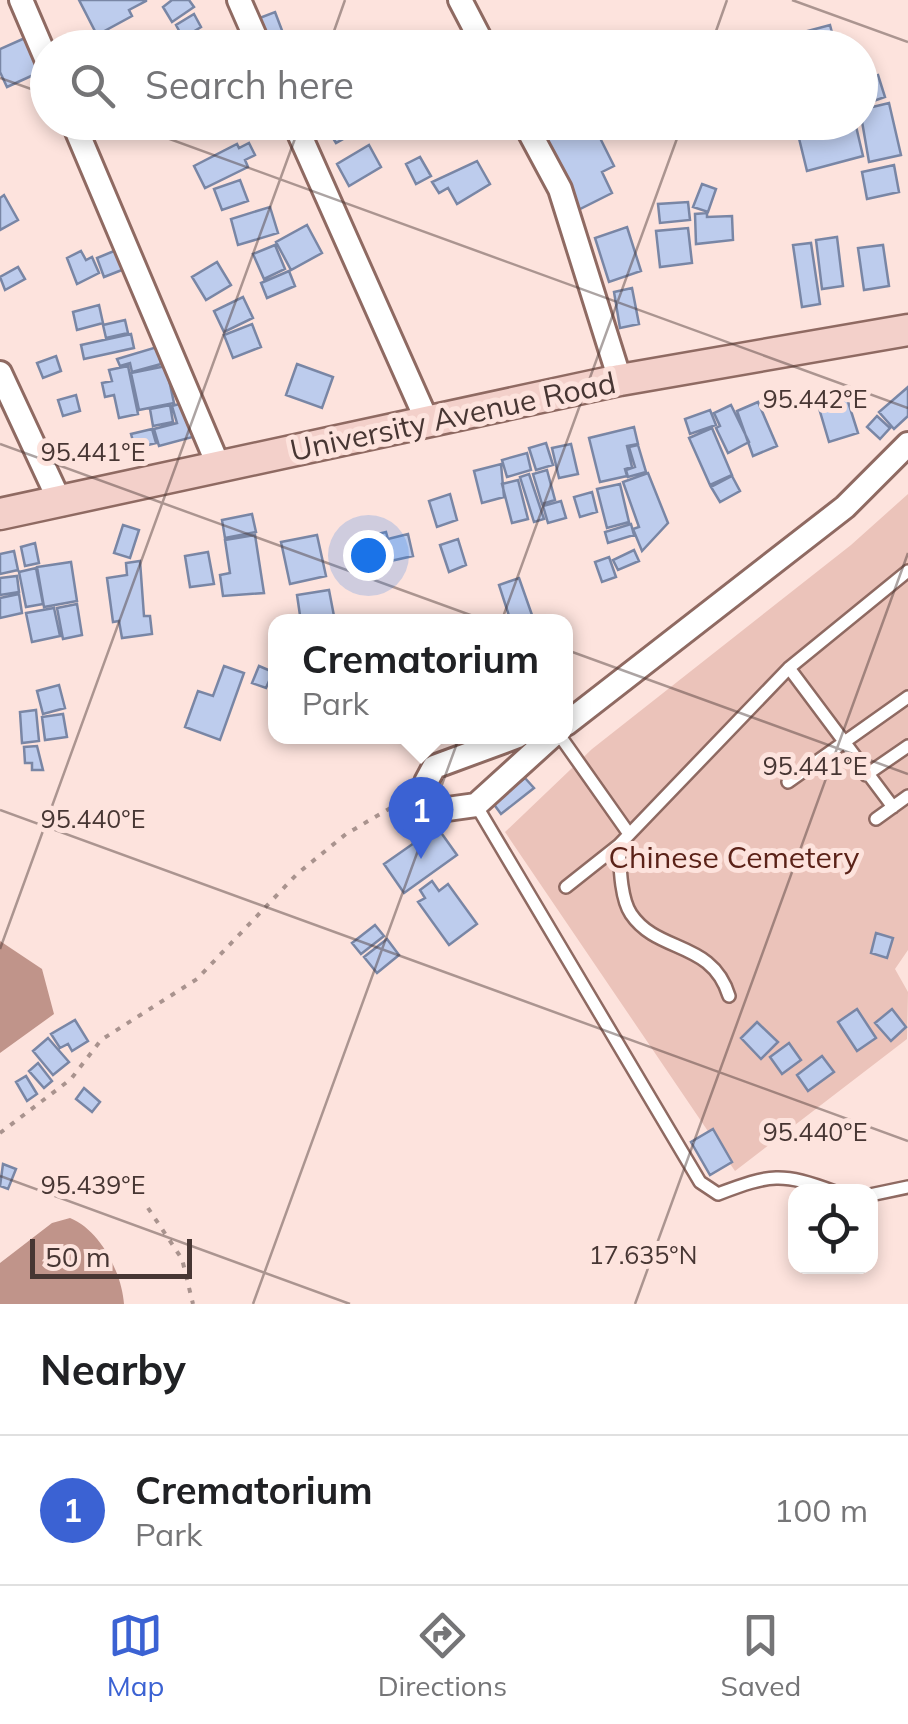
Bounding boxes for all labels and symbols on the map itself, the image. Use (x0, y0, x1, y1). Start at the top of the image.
street label: University Avenue Road (287, 363, 619, 469)
text: 95.442°E (763, 383, 867, 414)
text: 95.441°E (41, 436, 145, 467)
your location (343, 530, 394, 581)
text: 95.441°E (763, 750, 867, 781)
pin: 1 (388, 776, 454, 859)
text: 95.440°E (41, 803, 145, 834)
park label: Chinese Cemetery (609, 838, 860, 876)
text: 95.440°E (763, 1116, 867, 1147)
text: 95.439°E (41, 1169, 145, 1200)
scale bar (30, 1234, 192, 1278)
text: 17.635°N (589, 1239, 697, 1270)

